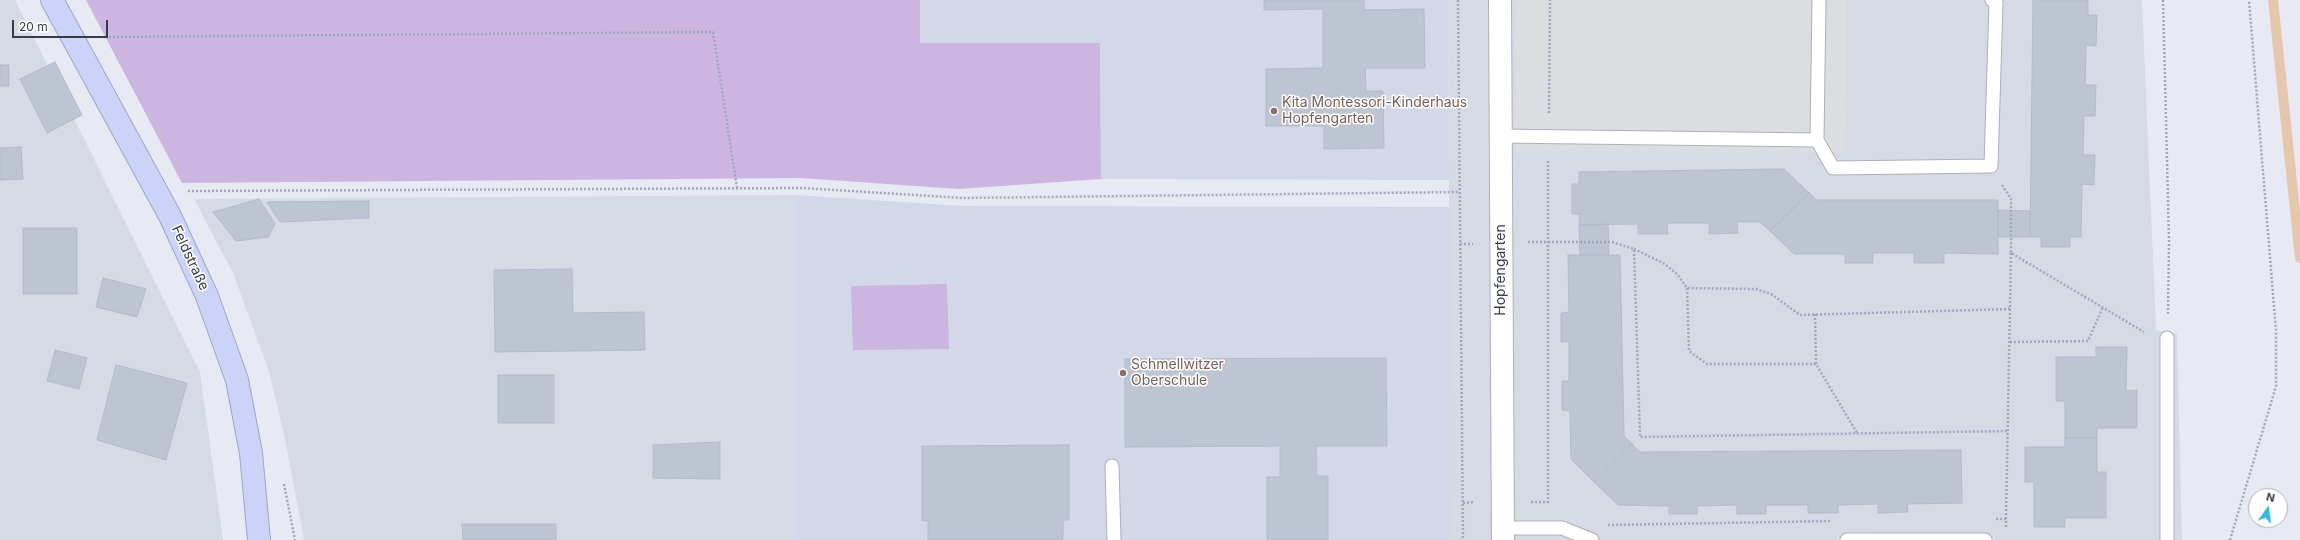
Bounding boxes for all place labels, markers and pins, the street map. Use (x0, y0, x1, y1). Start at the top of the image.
place label: Kita Montessori-Kinderhaus Hopfengarten (1282, 95, 1467, 128)
marker: Kita Montessori-Kinderhaus Hopfengarten (1269, 106, 1279, 116)
place label: Schmellwitzer Oberschule (1131, 357, 1224, 390)
marker: Schmellwitzer Oberschule (1118, 368, 1128, 378)

